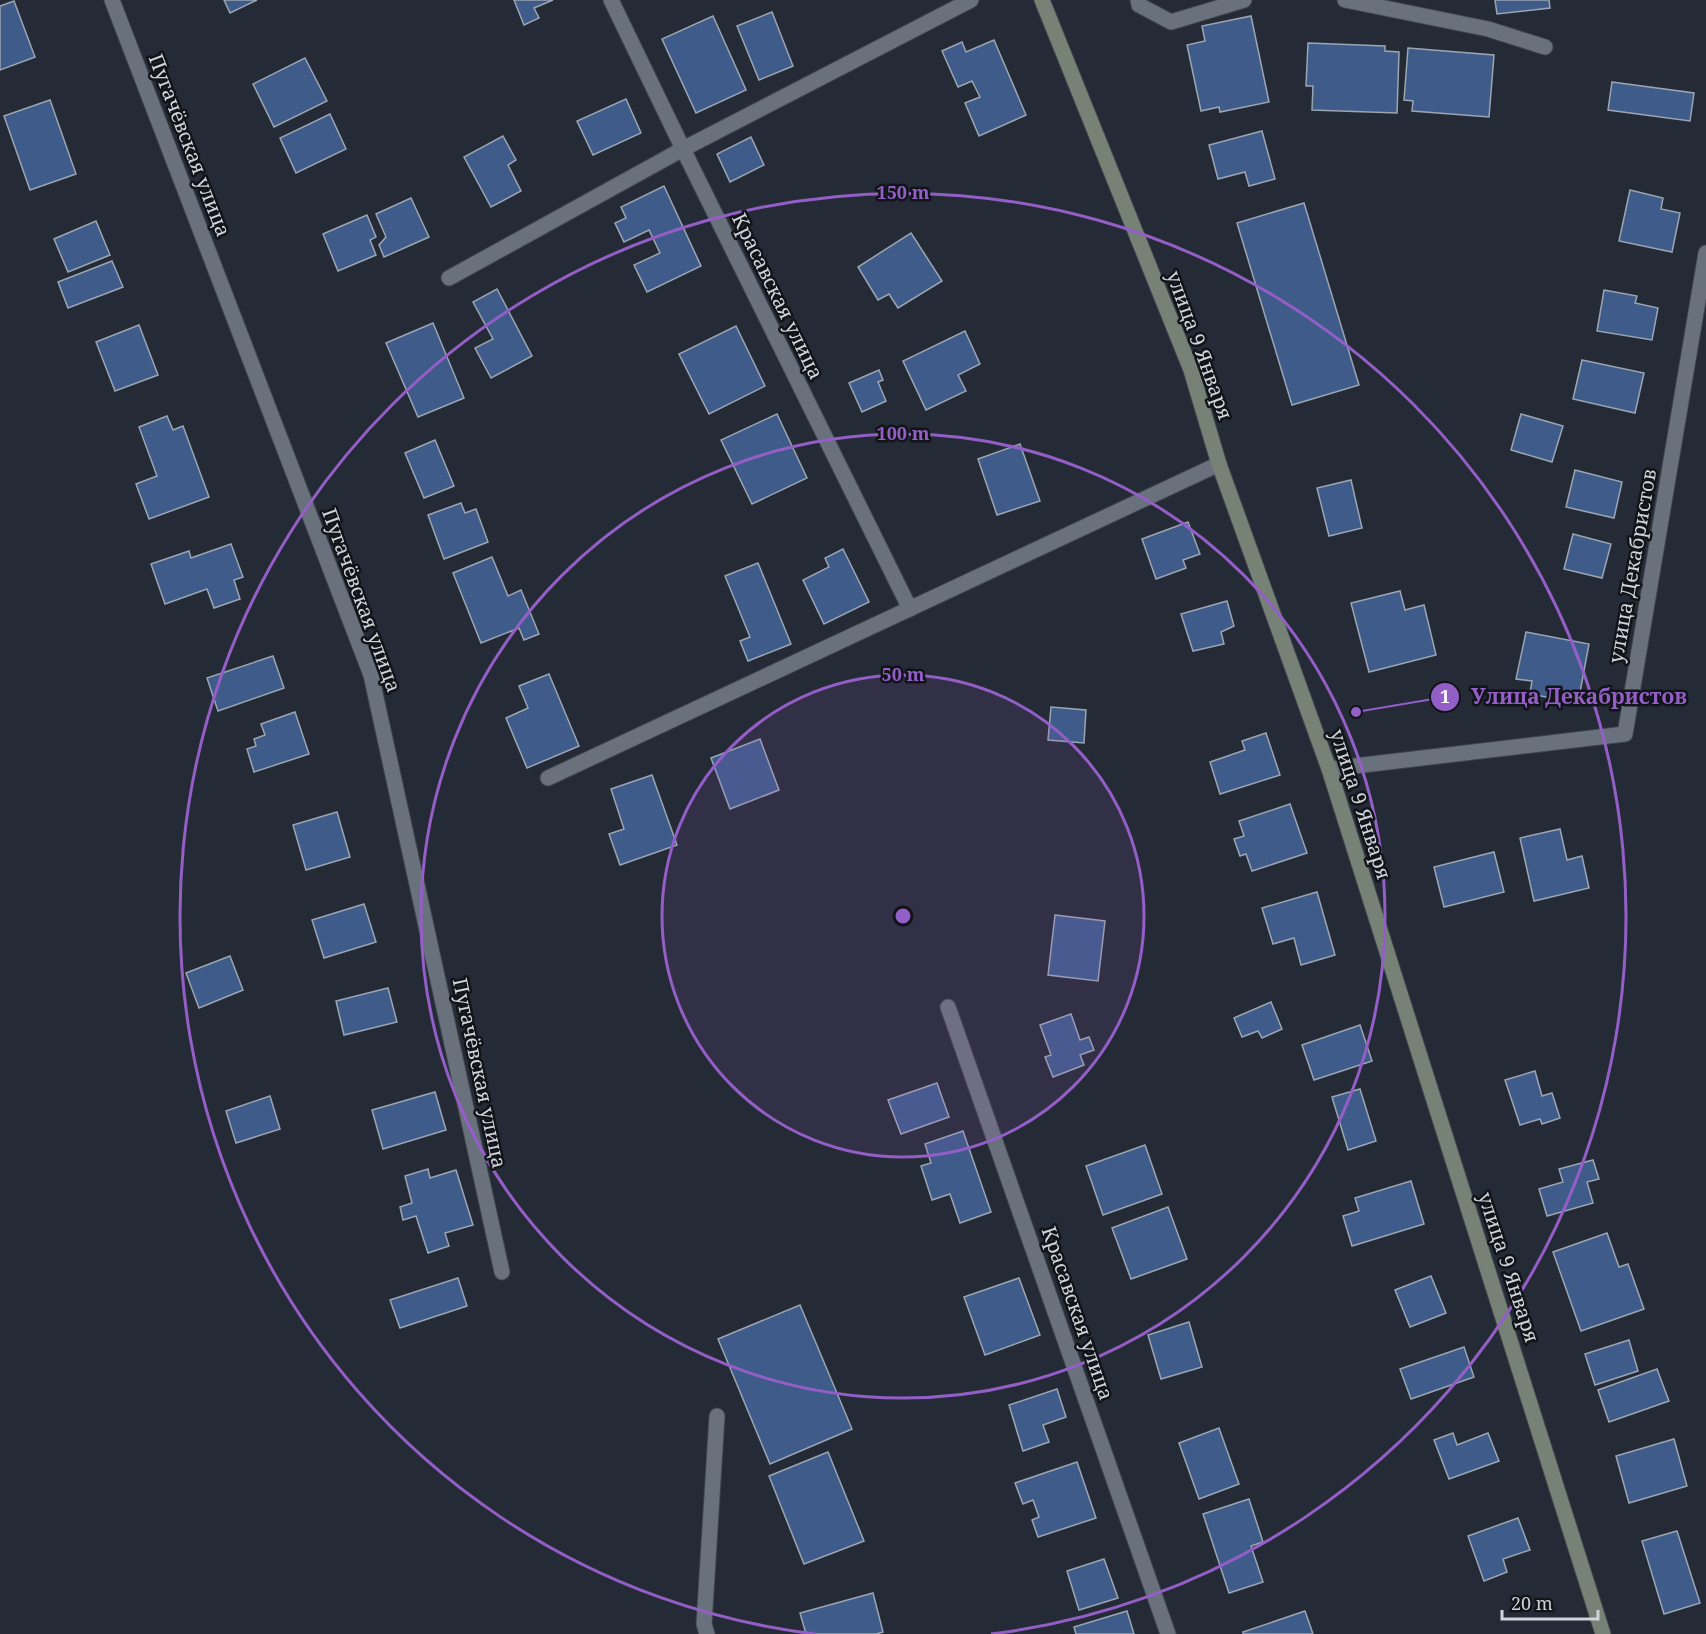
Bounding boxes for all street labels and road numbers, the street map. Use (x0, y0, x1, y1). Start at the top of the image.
street label: Пугачёвская улица (143, 50, 237, 240)
street label: Красавская улица (726, 208, 830, 384)
street label: улица 9 Января (1161, 267, 1239, 423)
street label: улица Декабристов (1602, 467, 1662, 665)
street label: Пугачёвская улица (316, 504, 408, 696)
street label: улица 9 Января (1324, 725, 1398, 883)
street label: Пугачёвская улица (447, 975, 513, 1171)
street label: улица 9 Января (1472, 1188, 1546, 1346)
street label: Красавская улица (1036, 1223, 1120, 1403)

